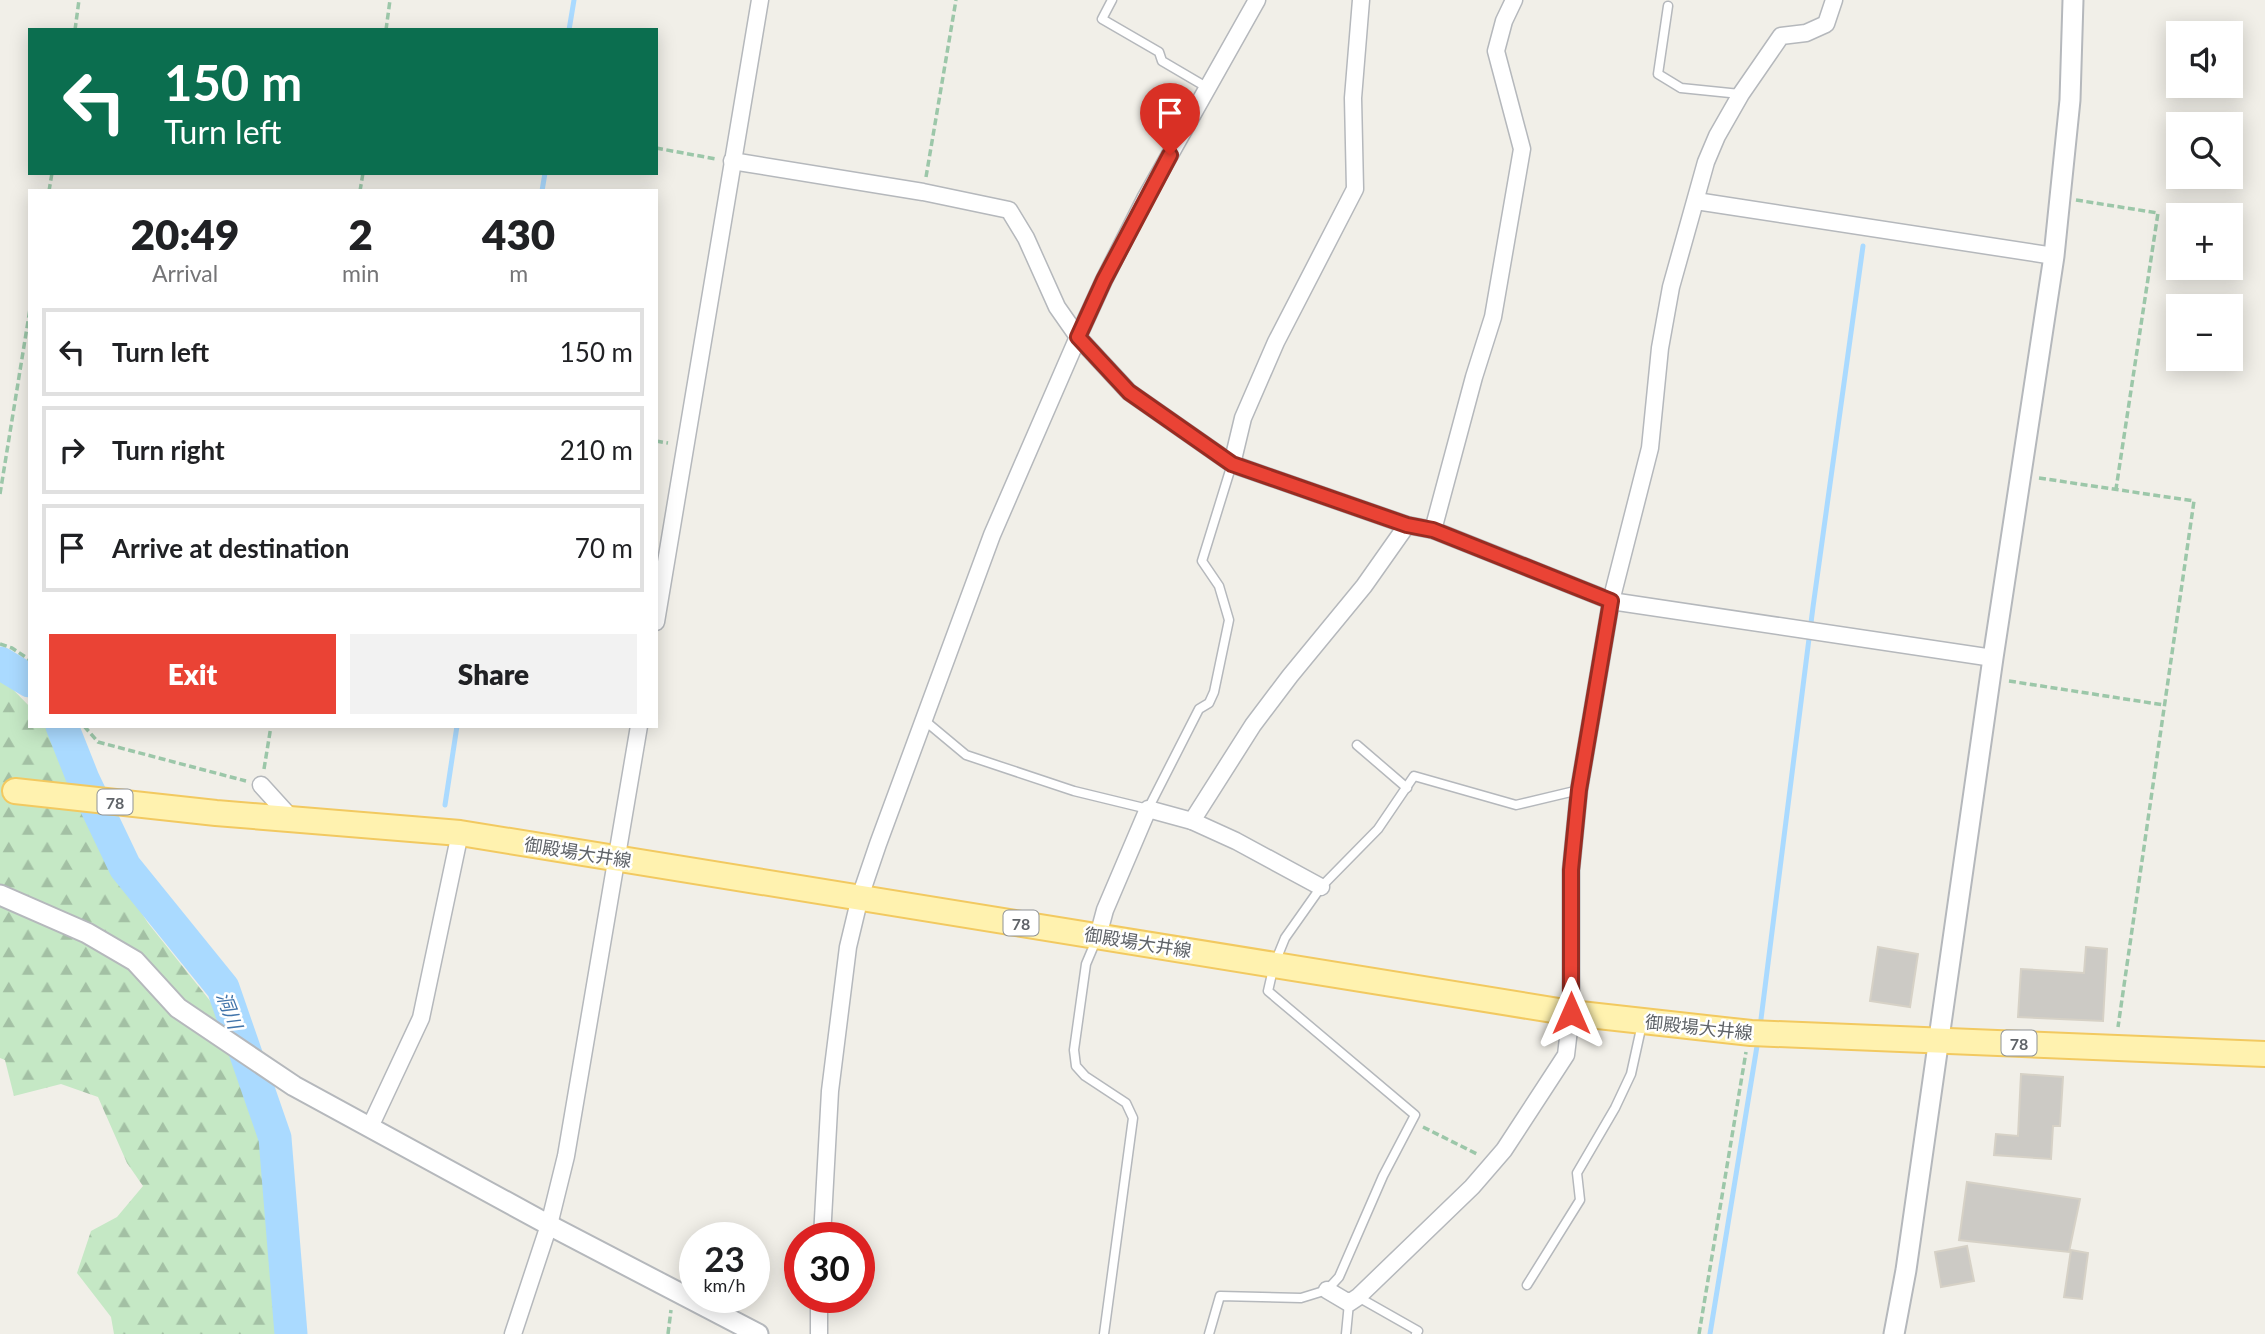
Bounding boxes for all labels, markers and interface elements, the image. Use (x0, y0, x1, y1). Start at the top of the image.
map controls (2166, 21, 2243, 371)
button: sound (2166, 21, 2243, 98)
text: 150 m (164, 53, 302, 111)
icon: left (49, 56, 140, 147)
pin (1140, 83, 1200, 155)
icon: arrive (1151, 94, 1189, 132)
text: Turn left (164, 112, 281, 151)
button: search (2166, 112, 2243, 189)
button: + (2166, 203, 2243, 280)
text: 20:49 (131, 209, 239, 259)
text: 2 (349, 209, 373, 259)
text: 430 (482, 209, 555, 259)
text: Arrival (152, 259, 218, 287)
text: min (342, 259, 379, 287)
text: m (509, 259, 528, 287)
button: − (2166, 294, 2243, 371)
icon: left (53, 333, 91, 371)
text: Turn left (112, 336, 209, 368)
text: 150 m (560, 336, 633, 368)
icon: right (53, 431, 91, 469)
text: Turn right (112, 434, 225, 466)
text: 210 m (560, 434, 633, 466)
icon: arrive (53, 529, 91, 567)
text: Arrive at destination (112, 532, 349, 564)
text: 70 m (575, 532, 633, 564)
button: Exit (49, 634, 336, 714)
button: Share (350, 634, 637, 714)
road number: 78 (97, 790, 132, 814)
street label: 御殿場大井線 (523, 833, 633, 871)
road number: 78 (1004, 911, 1038, 936)
street label: 御殿場大井線 (1083, 923, 1193, 961)
position arrow (1534, 976, 1608, 1050)
water label: 洞川 (212, 988, 248, 1034)
street label: 御殿場大井線 (1644, 1010, 1754, 1044)
road number: 78 (2002, 1030, 2036, 1056)
speed limit sign: 30 (784, 1222, 875, 1313)
text: 23 (704, 1237, 745, 1279)
text: km/h (703, 1274, 746, 1296)

